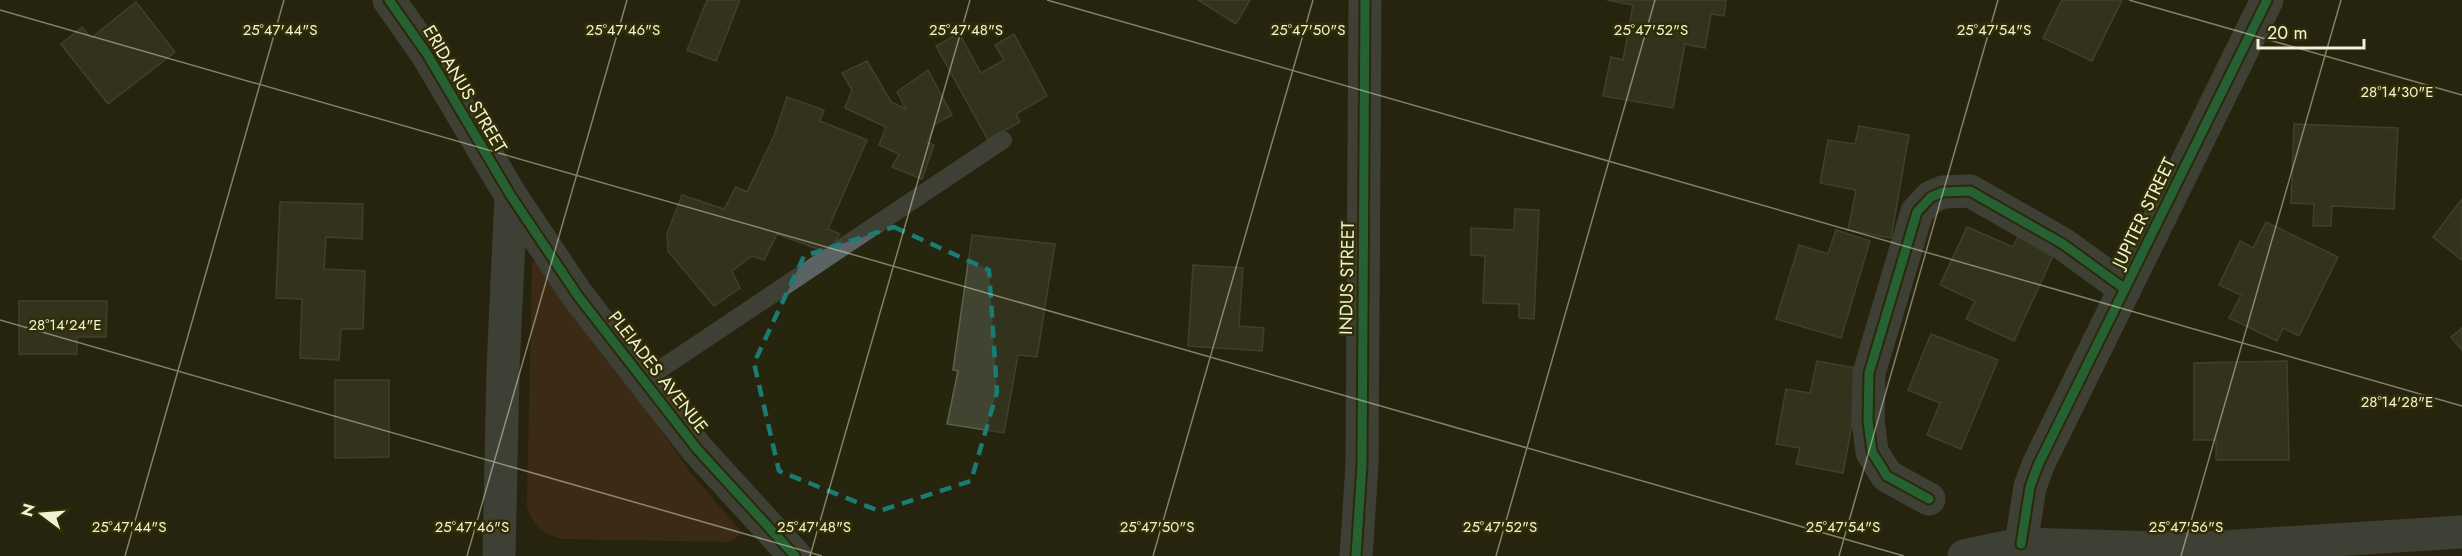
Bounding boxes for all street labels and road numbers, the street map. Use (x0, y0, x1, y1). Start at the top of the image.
street label: ERIDANUS STREET (417, 20, 514, 158)
street label: JUPITER STREET (2105, 153, 2182, 274)
street label: INDUS STREET (1333, 220, 1361, 335)
street label: PLEIADES AVENUE (602, 305, 714, 439)

